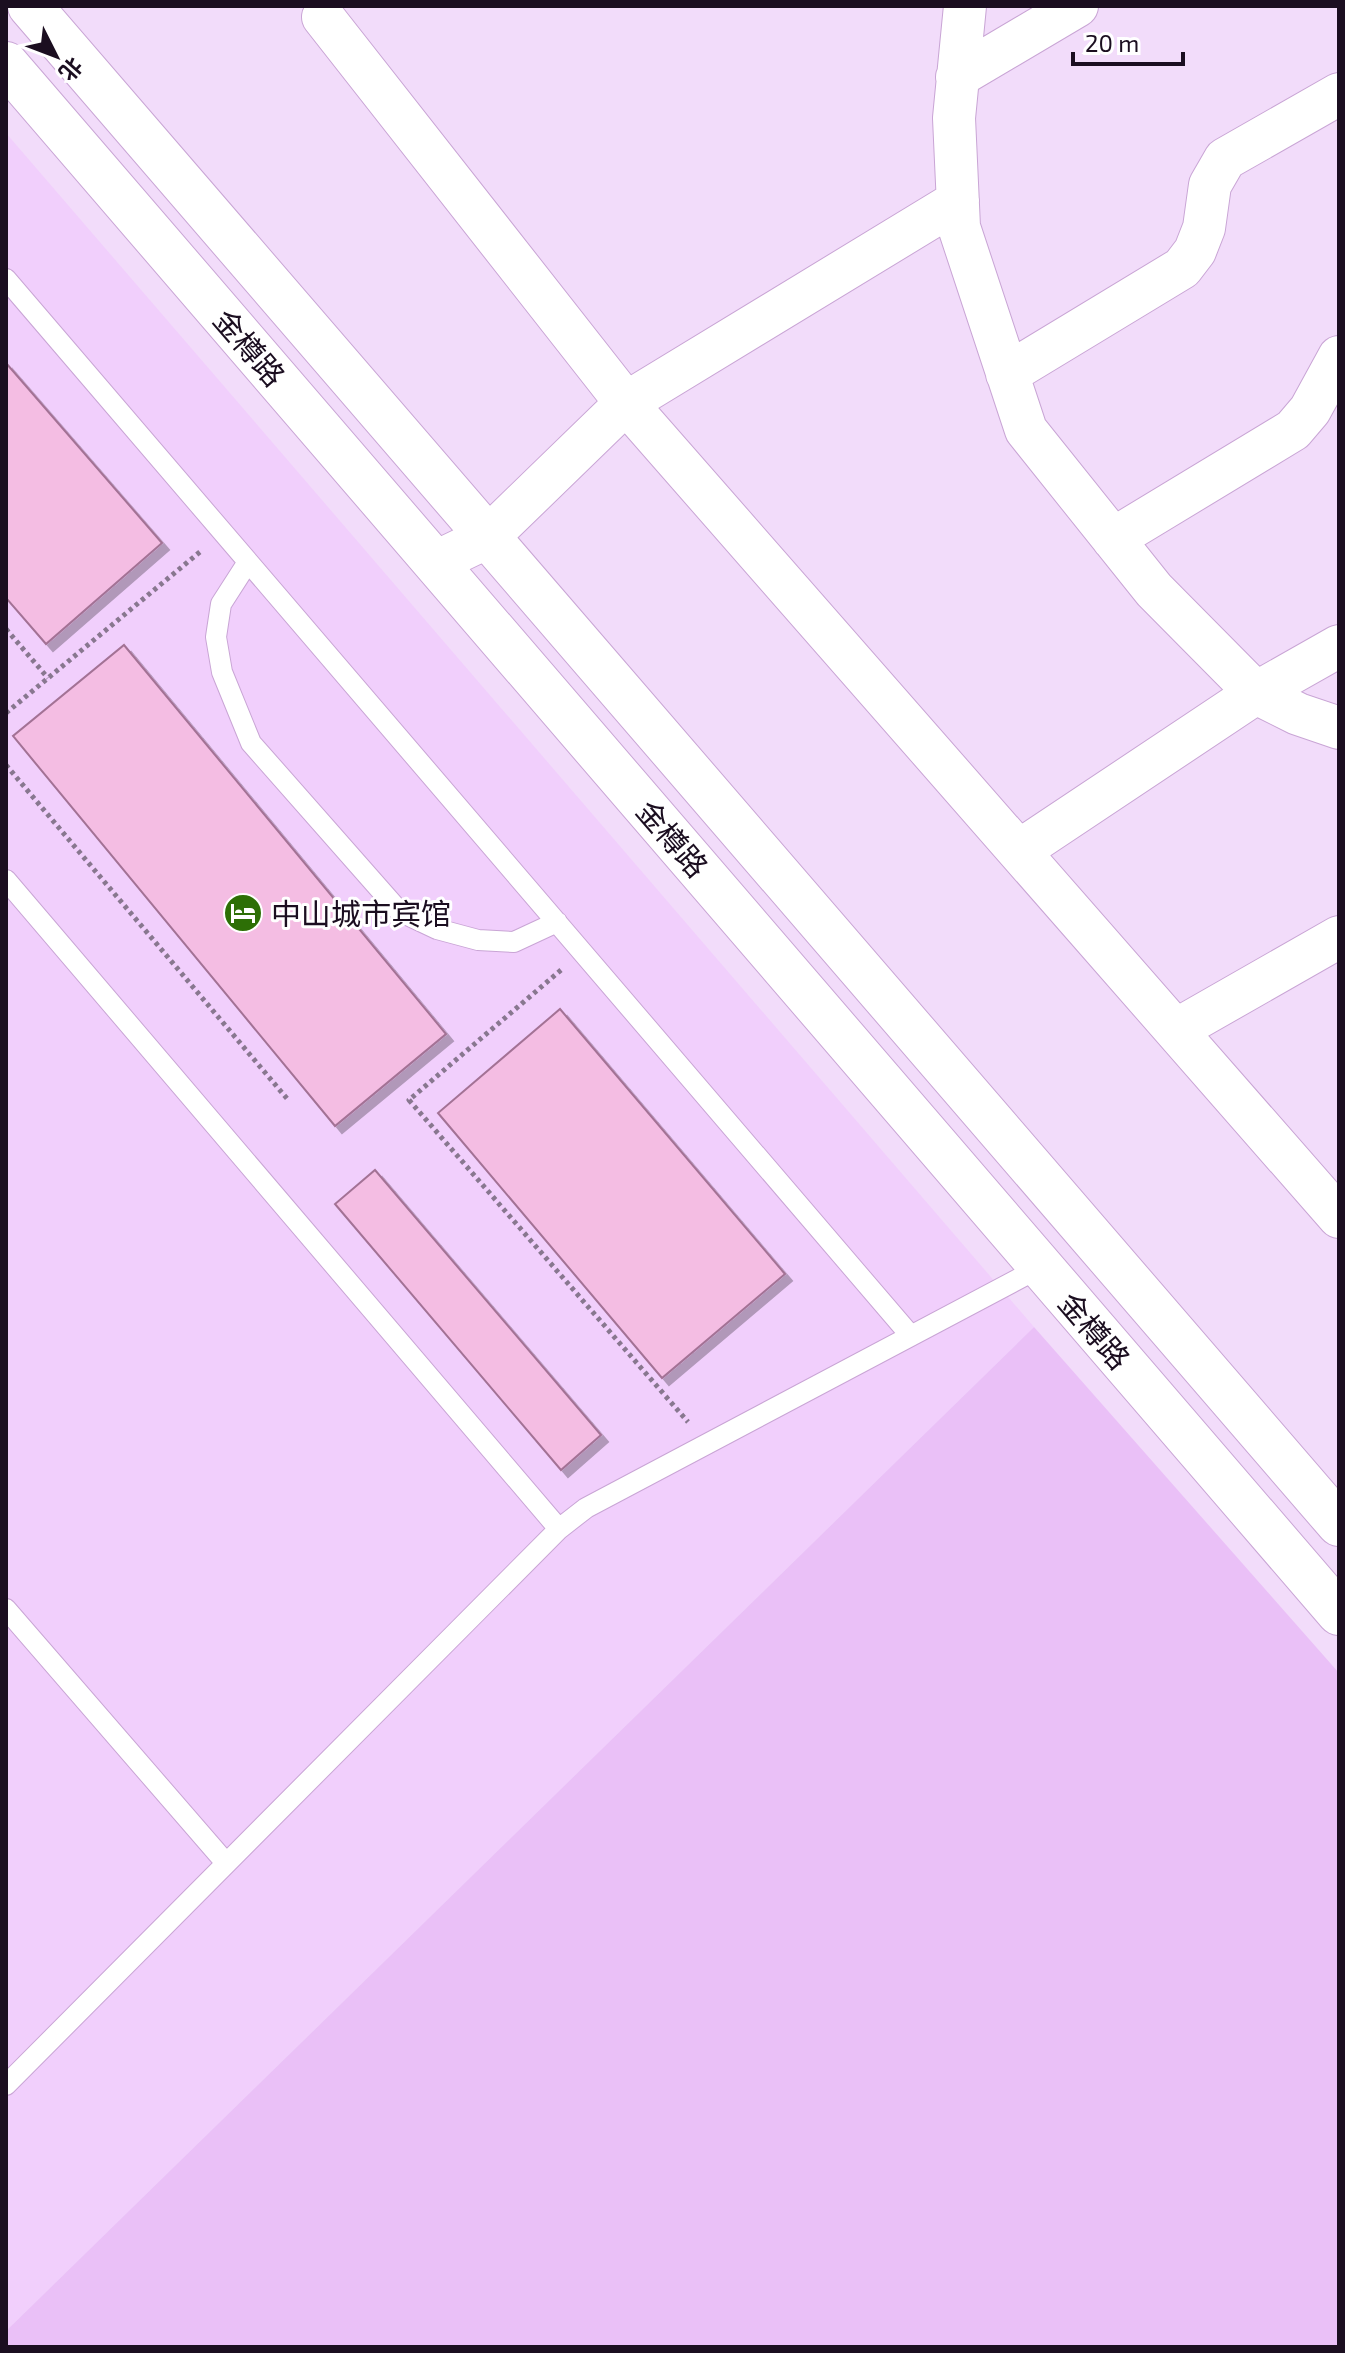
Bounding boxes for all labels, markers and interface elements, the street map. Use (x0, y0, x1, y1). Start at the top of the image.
north arrow (16, 16, 96, 96)
scale bar (1073, 16, 1183, 66)
text: 20 m (1085, 28, 1139, 57)
text: 北 (55, 53, 89, 87)
street label: 金樽路 (207, 301, 293, 393)
street label: 金樽路 (630, 792, 716, 884)
hotel icon: 中山城市宾馆 (222, 892, 264, 934)
place label: 中山城市宾馆 (271, 895, 451, 931)
street label: 金樽路 (1052, 1284, 1138, 1376)

